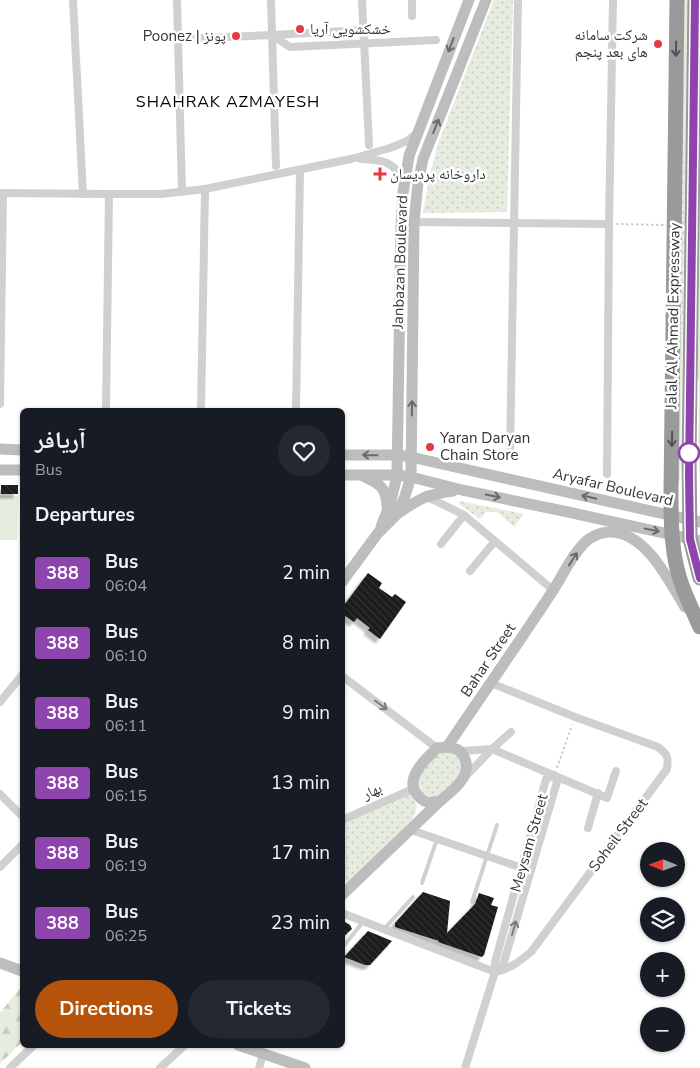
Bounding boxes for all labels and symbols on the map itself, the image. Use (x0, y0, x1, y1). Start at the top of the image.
place label: خشکشویی آریا (310, 19, 391, 39)
marker: خشکشویی آریا (294, 23, 306, 35)
place label: شرکت سامانه های بعد پنجم (575, 25, 648, 62)
place label: Poonez | پونز (143, 26, 226, 46)
marker: Poonez | پونز (230, 30, 242, 42)
one-way arrow (446, 37, 455, 52)
marker: شرکت سامانه های بعد پنجم (652, 38, 664, 50)
one-way arrow (671, 40, 681, 56)
district label: SHAHRAK AZMAYESH (136, 91, 320, 113)
one-way arrow (432, 119, 441, 134)
place label: داروخانه پردیسان (390, 164, 486, 184)
marker: داروخانه پردیسان (374, 168, 386, 180)
street label: Janbazan Boulevard (388, 195, 412, 330)
street label: Jalal Al Ahmad Expressway (661, 222, 685, 410)
one-way arrow (407, 400, 417, 416)
place label: Yaran Daryan Chain Store (439, 428, 530, 465)
one-way arrow (667, 430, 676, 446)
marker: Yaran Daryan Chain Store (424, 441, 436, 453)
unlabelled marker (678, 442, 700, 464)
one-way arrow (362, 450, 378, 460)
street label: Aryafar Boulevard (551, 463, 675, 511)
one-way arrow (485, 492, 501, 502)
one-way arrow (582, 492, 598, 501)
one-way arrow (644, 526, 660, 535)
one-way arrow (568, 553, 578, 567)
street label: Bahar Street (456, 619, 520, 701)
one-way arrow (374, 700, 387, 711)
street label: بهار (358, 778, 385, 804)
street label: Meysam Street (505, 791, 553, 894)
street label: Soheil Street (584, 794, 653, 876)
north arrow (640, 842, 685, 888)
one-way arrow (509, 920, 519, 936)

